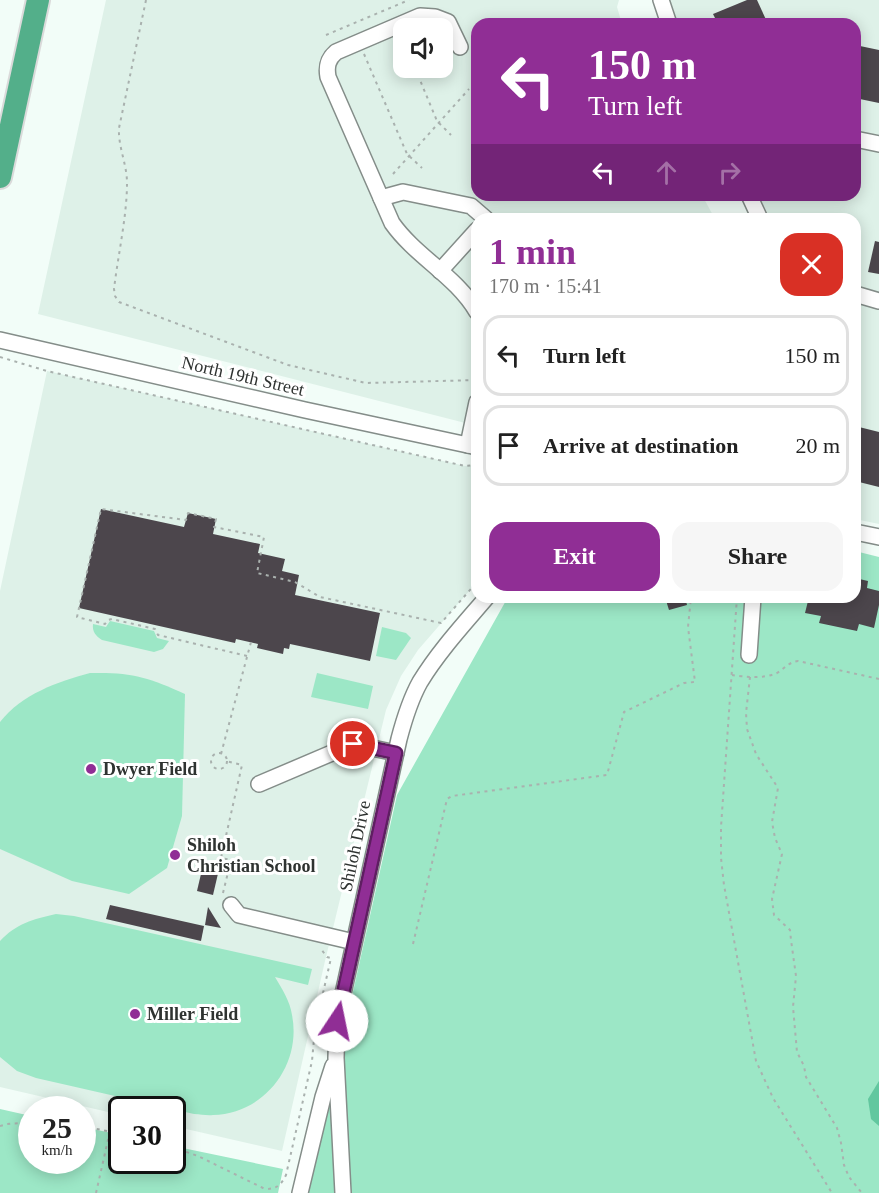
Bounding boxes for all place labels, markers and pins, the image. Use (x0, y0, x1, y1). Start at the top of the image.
pin (327, 718, 378, 769)
place label: Dwyer Field (103, 759, 197, 779)
marker: Dwyer Field (84, 762, 98, 776)
place label: Shiloh Christian School (187, 835, 316, 876)
marker: Shiloh Christian School (168, 848, 182, 862)
place label: Miller Field (147, 1004, 238, 1024)
marker: Miller Field (128, 1007, 142, 1021)

